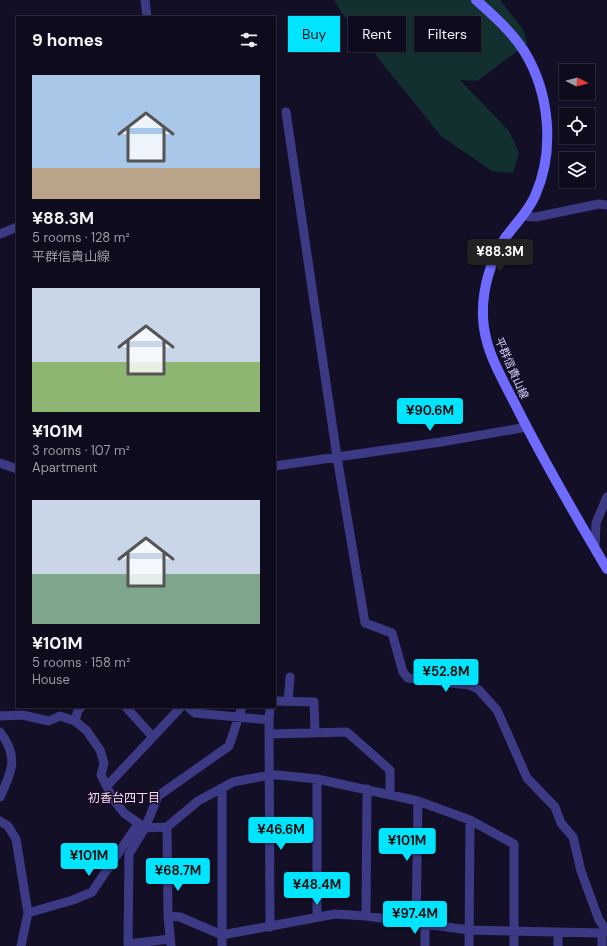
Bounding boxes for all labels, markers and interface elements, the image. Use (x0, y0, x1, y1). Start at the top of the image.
chip: Buy (288, 16, 340, 52)
chip: Rent (348, 16, 406, 52)
chip: Filters (414, 16, 481, 52)
text: 9 homes (32, 29, 103, 51)
icon: filters (238, 29, 260, 51)
north arrow (559, 64, 595, 100)
map controls (559, 64, 595, 188)
icon: home (110, 101, 182, 173)
button: locate (559, 108, 595, 144)
button: layers (559, 152, 595, 188)
text: ¥88.3M (32, 207, 94, 229)
text: 5 rooms · 128 m² (32, 229, 130, 246)
pin: ¥88.3M (467, 239, 533, 273)
text: ¥88.3M (476, 243, 524, 260)
text: 平群信貴山線 (32, 248, 110, 265)
icon: home (110, 314, 182, 386)
street label: 平群信貴山線 (492, 335, 532, 401)
pin: ¥90.6M (397, 398, 463, 432)
text: ¥90.6M (406, 402, 454, 419)
text: ¥101M (32, 420, 82, 442)
text: 3 rooms · 107 m² (32, 442, 130, 459)
text: Apartment (32, 459, 97, 476)
icon: home (110, 526, 182, 598)
text: ¥101M (32, 632, 82, 654)
text: 5 rooms · 158 m² (32, 654, 130, 671)
pin: ¥52.8M (413, 659, 479, 693)
text: ¥52.8M (423, 663, 469, 680)
text: House (32, 671, 70, 688)
district label: 初香台四丁目 (88, 790, 160, 806)
pin: ¥46.6M (248, 817, 314, 851)
text: ¥46.6M (257, 821, 305, 838)
pin: ¥101M (379, 828, 435, 862)
text: ¥101M (388, 832, 426, 849)
pin: ¥101M (61, 843, 117, 877)
text: ¥101M (70, 847, 108, 864)
pin: ¥68.7M (145, 858, 211, 892)
text: ¥68.7M (155, 862, 201, 879)
pin: ¥48.4M (284, 872, 350, 906)
text: ¥48.4M (293, 876, 341, 893)
pin: ¥97.4M (382, 901, 448, 935)
text: ¥97.4M (392, 905, 438, 922)

